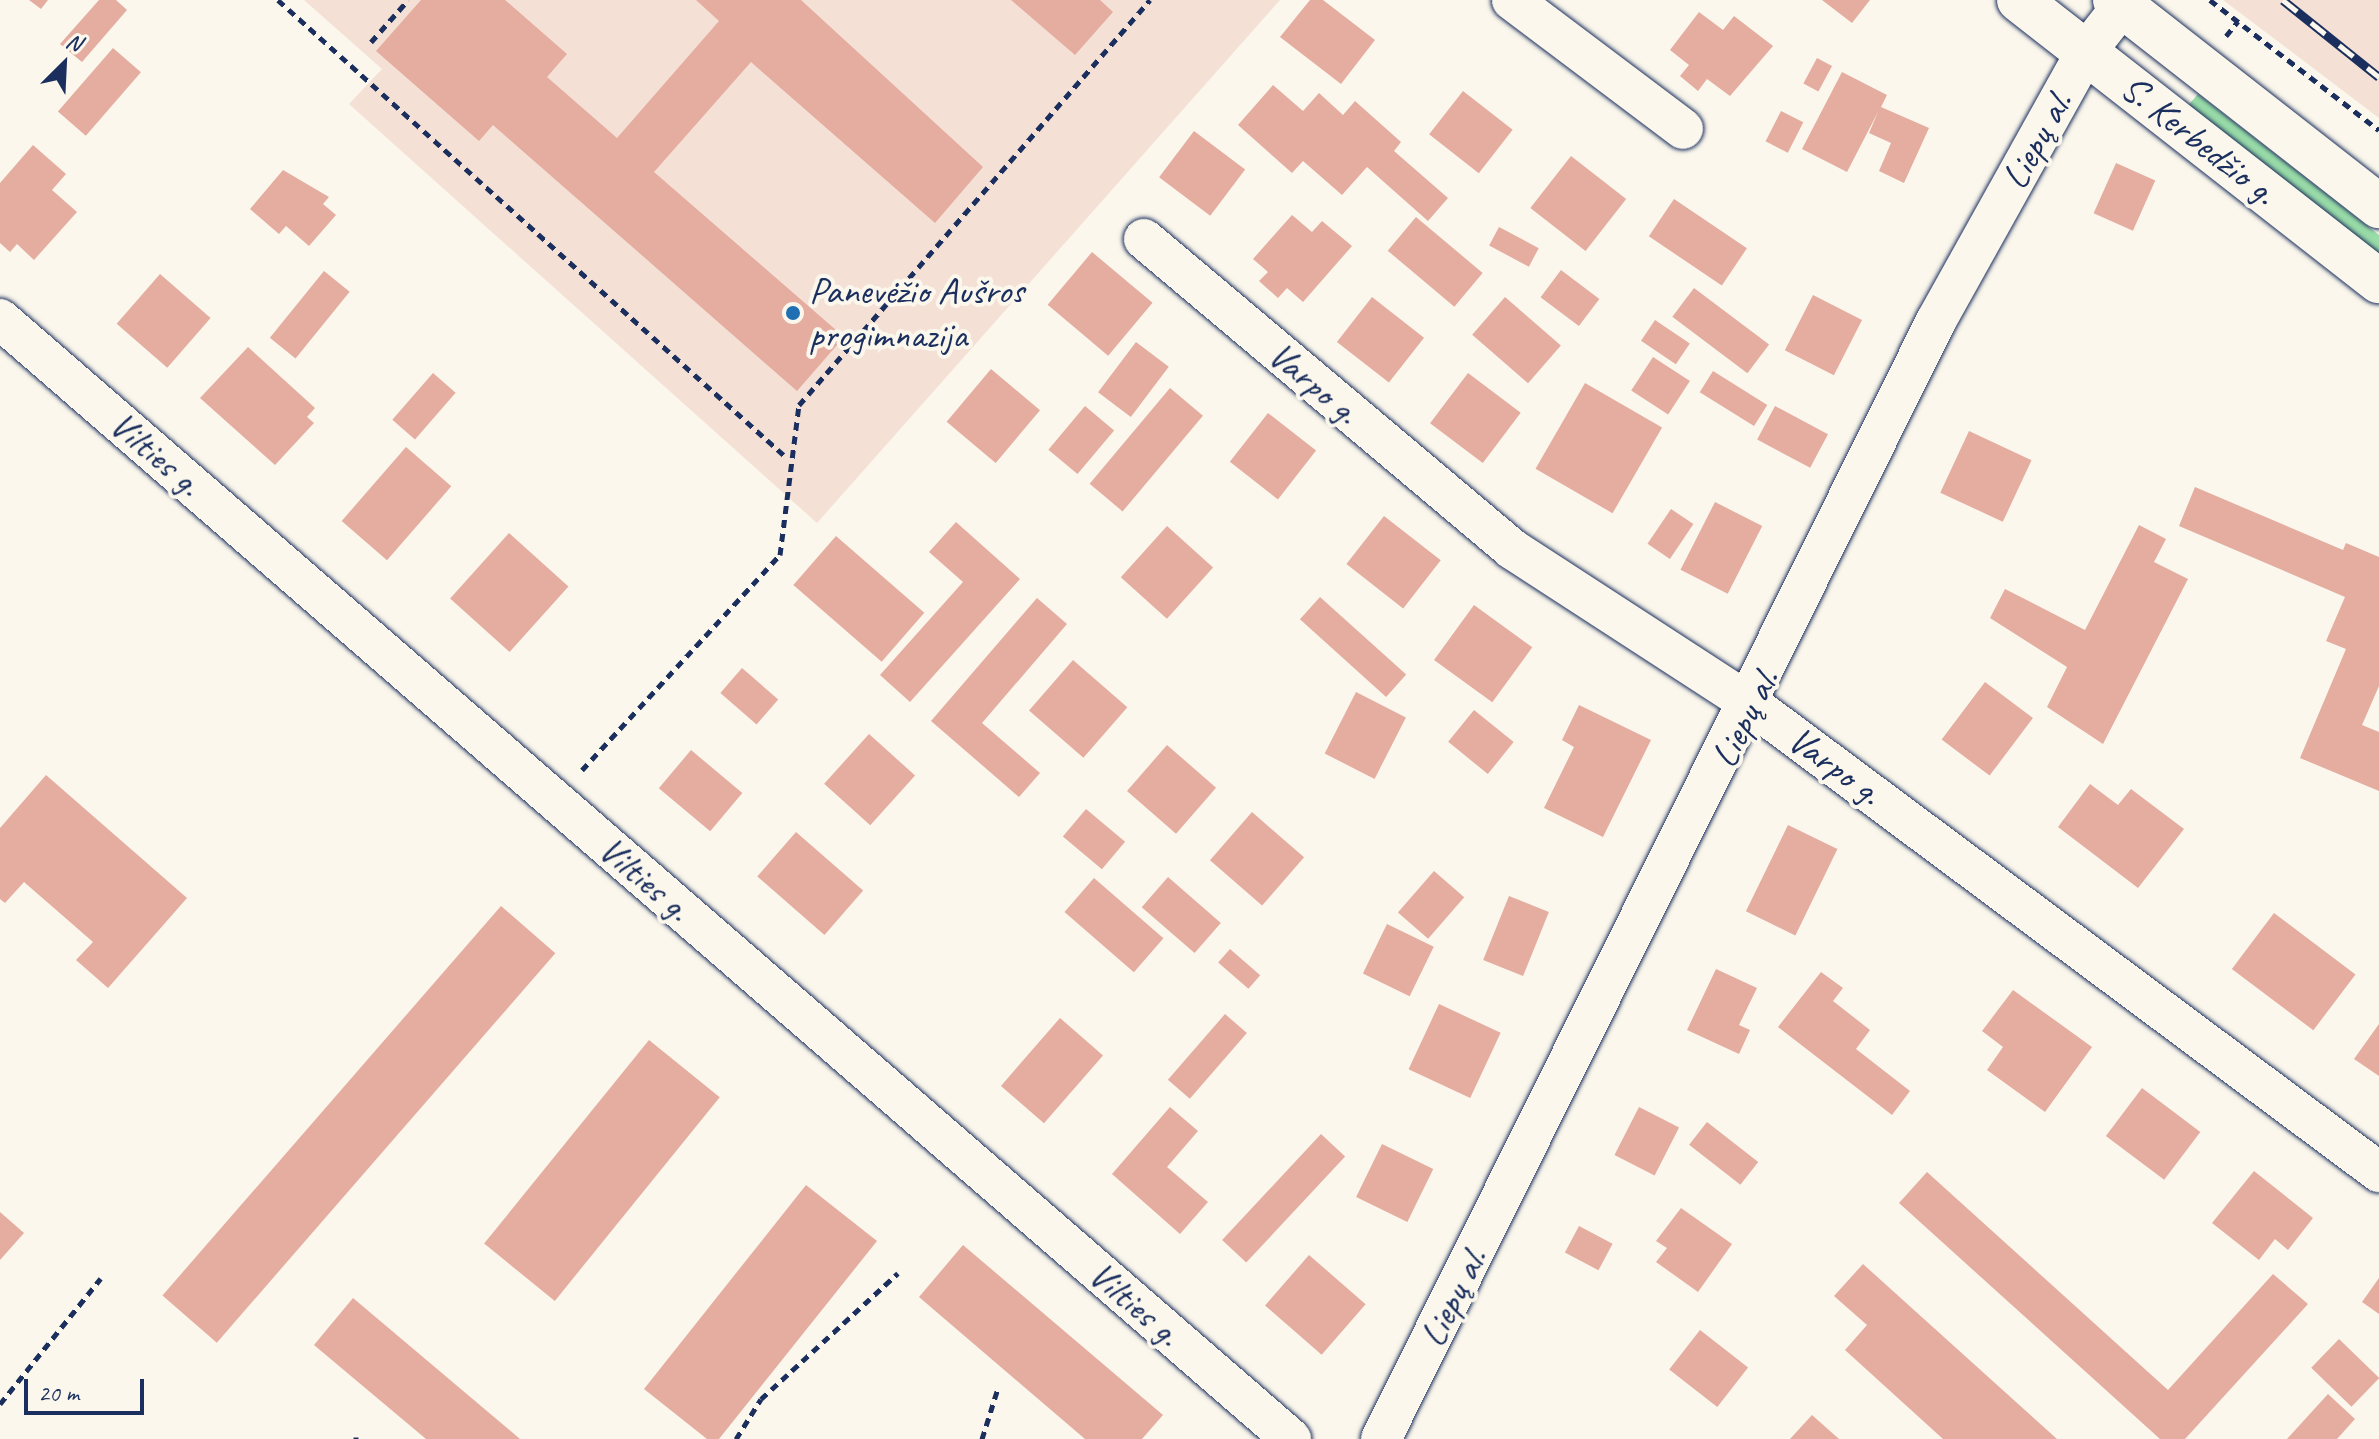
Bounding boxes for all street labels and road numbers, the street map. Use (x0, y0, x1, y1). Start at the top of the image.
street label: S. Kerbedžio g. (2112, 65, 2286, 215)
street label: Liepų al. (1992, 83, 2082, 197)
street label: Varpo g. (1259, 332, 1369, 434)
street label: Vilties g. (101, 402, 211, 506)
street label: Liepų al. (1701, 661, 1789, 775)
street label: Varpo g. (1779, 717, 1891, 815)
street label: Vilties g. (590, 827, 700, 931)
street label: Liepų al. (1409, 1240, 1497, 1354)
street label: Vilties g. (1080, 1252, 1190, 1356)

